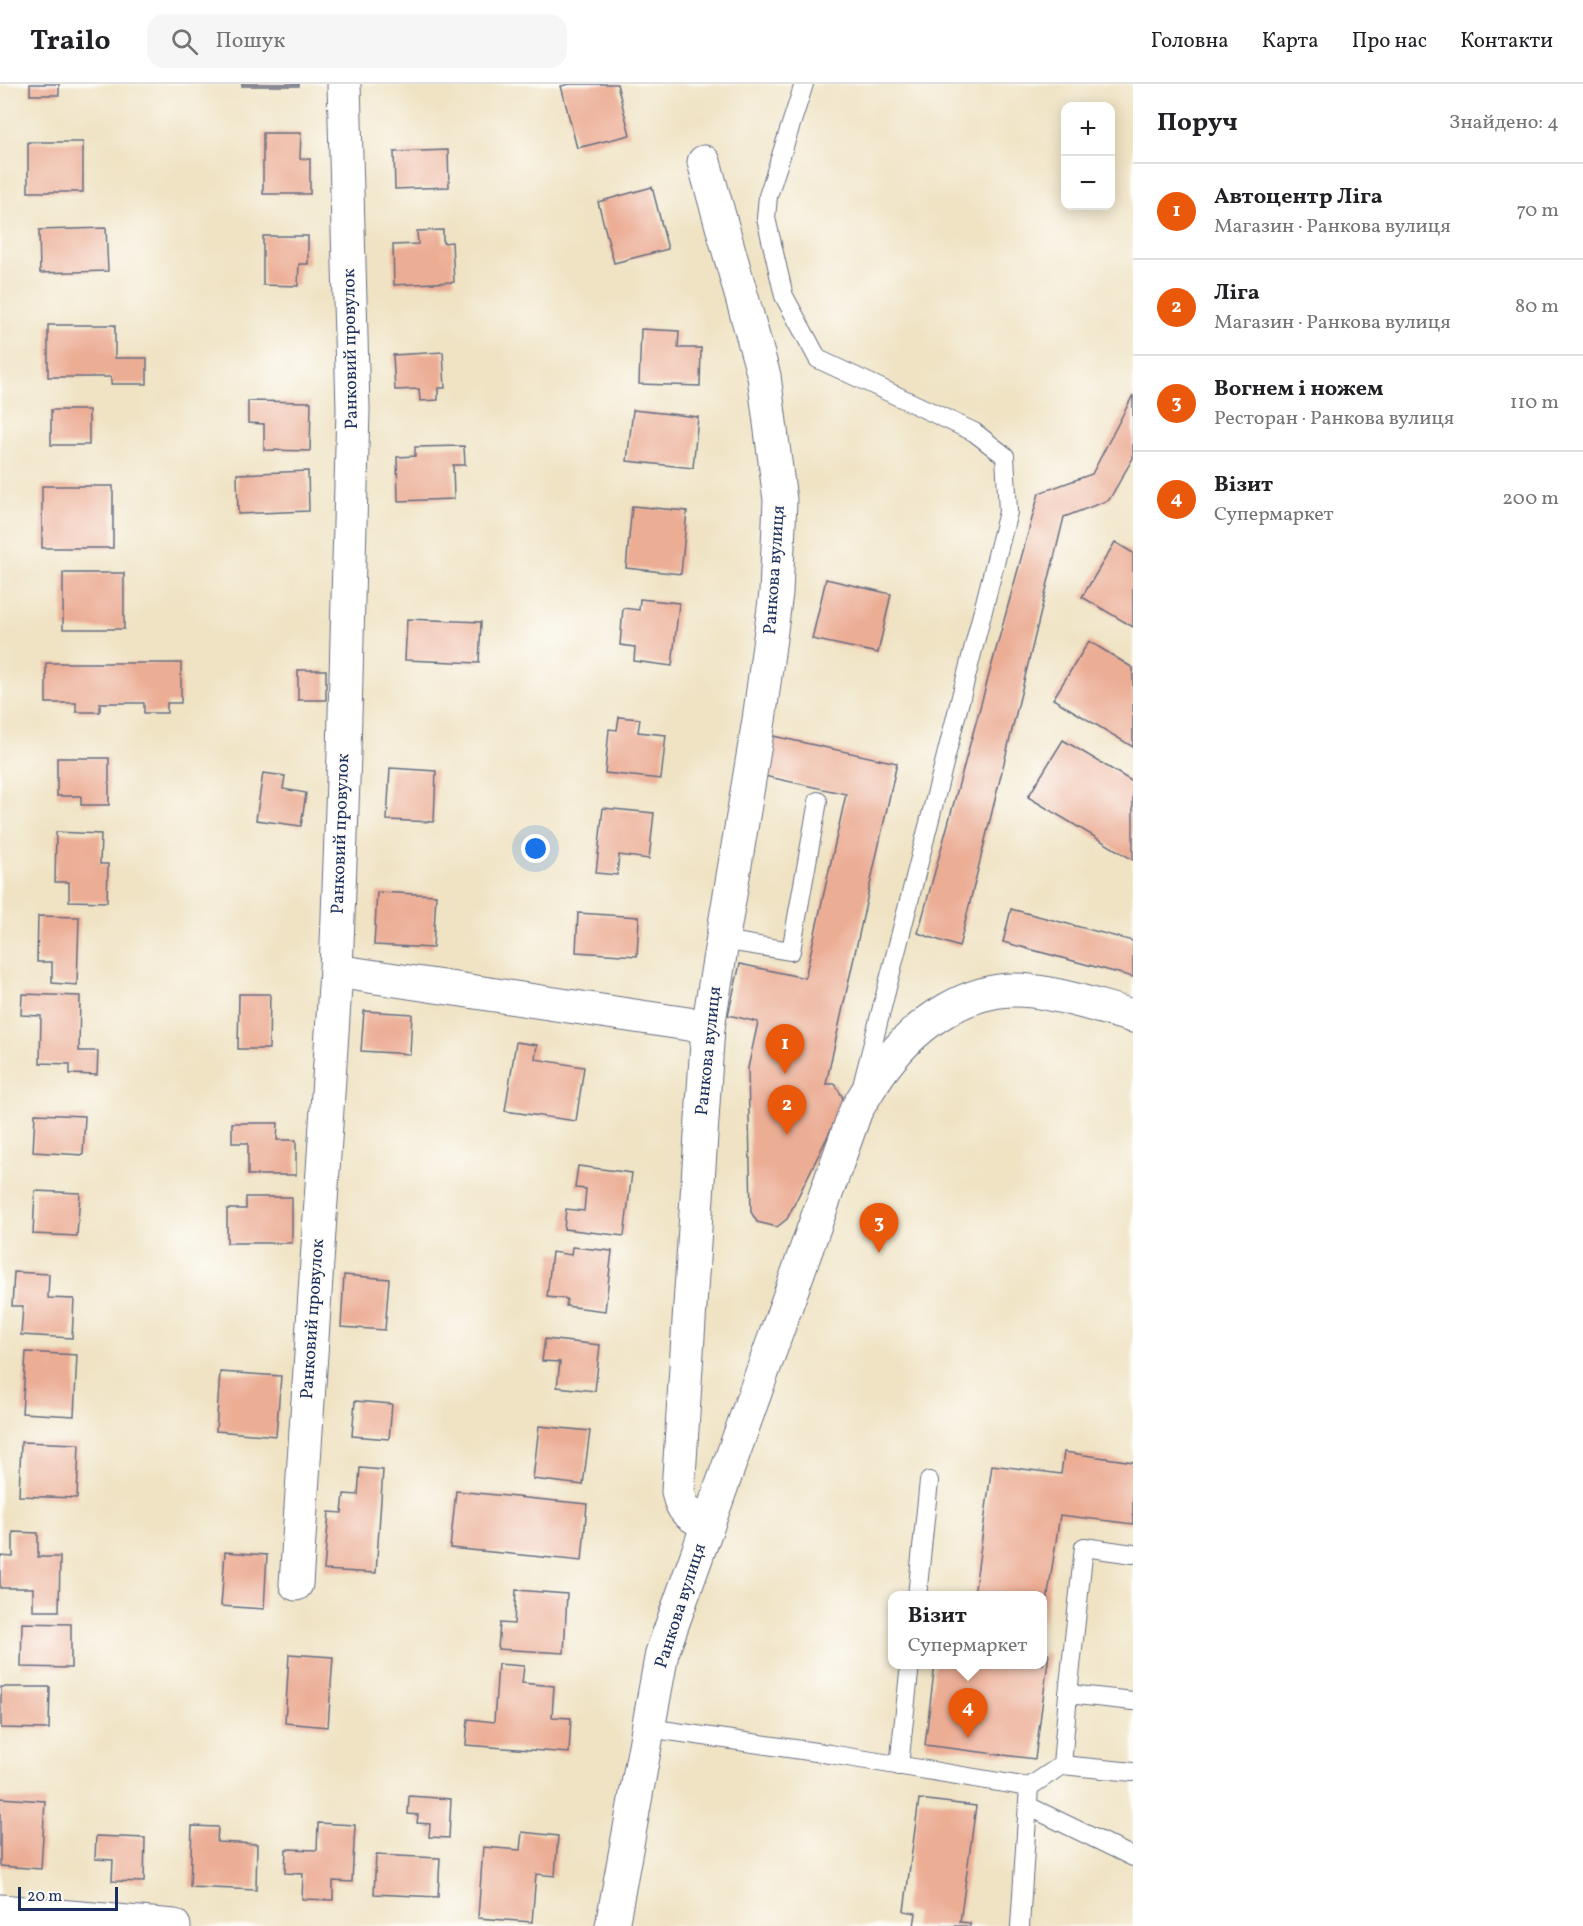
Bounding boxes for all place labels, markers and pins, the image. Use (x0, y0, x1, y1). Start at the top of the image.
pin: 1 (766, 1024, 804, 1074)
pin: 2 (768, 1086, 806, 1135)
pin: 3 (860, 1204, 898, 1253)
pin: 4 (948, 1688, 988, 1738)

